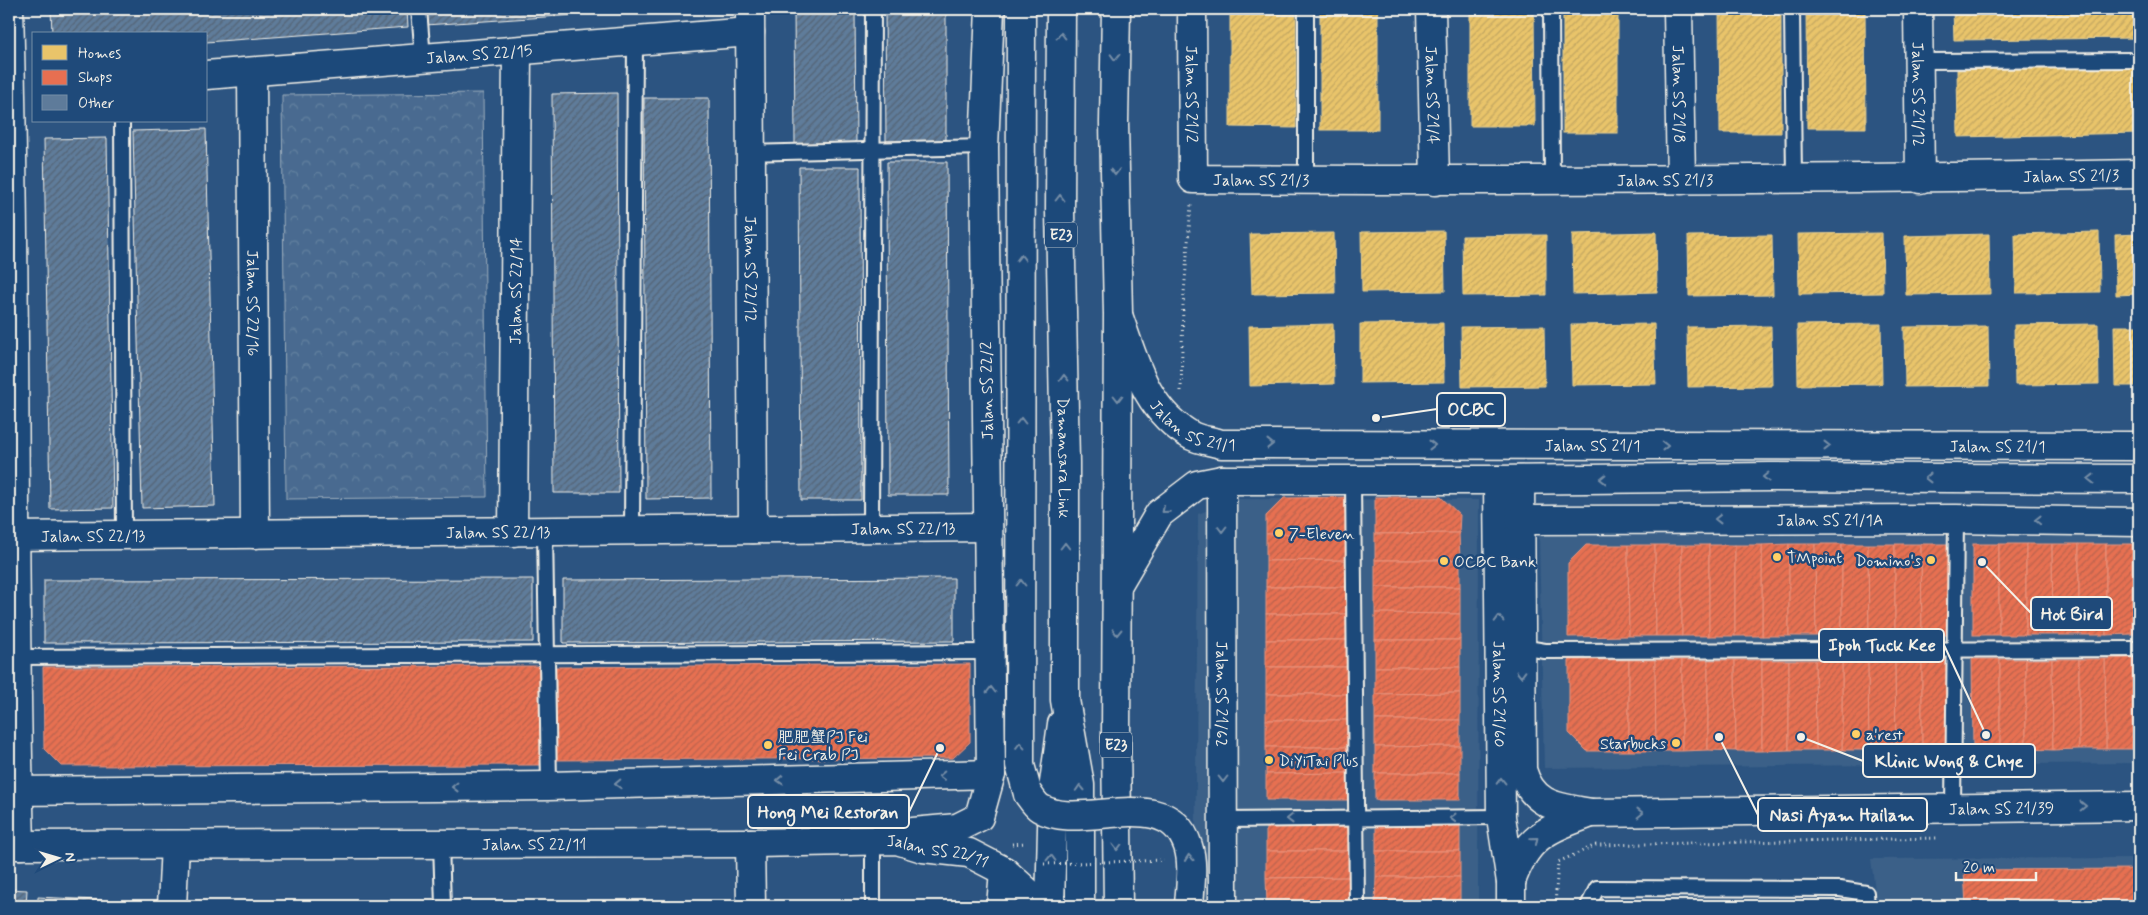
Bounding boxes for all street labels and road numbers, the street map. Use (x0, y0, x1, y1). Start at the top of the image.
street label: Jalan SS 22/15 (425, 40, 533, 70)
street label: Jalan SS 21/12 (1906, 42, 1929, 147)
street label: Jalan SS 21/2 (1180, 45, 1202, 143)
street label: Jalan SS 21/8 (1667, 45, 1689, 143)
street label: Jalan SS 21/4 (1420, 46, 1443, 144)
street label: Jalan SS 21/3 (2023, 165, 2119, 188)
street label: Jalan SS 21/3 (1213, 170, 1309, 192)
street label: Jalan SS 21/3 (1617, 170, 1713, 192)
street label: Jalan SS 22/12 (739, 216, 761, 322)
road number: E23 (1045, 222, 1077, 248)
street label: Jalan SS 22/14 (506, 237, 527, 345)
street label: Jalan SS 22/16 (241, 250, 263, 357)
street label: Jalan SS 22/2 (976, 341, 999, 440)
street label: Jalan SS 21/1 (1144, 396, 1236, 456)
street label: Damansara Link (1052, 397, 1074, 518)
street label: Jalan SS 21/1 (1544, 436, 1641, 457)
street label: Jalan SS 21/1 (1949, 437, 2046, 458)
street label: Jalan SS 21/1A (1777, 510, 1883, 531)
street label: Jalan SS 22/13 (851, 518, 956, 540)
street label: Jalan SS 22/13 (446, 522, 551, 544)
street label: Jalan SS 22/13 (41, 526, 146, 548)
street label: Jalan SS 21/62 (1210, 641, 1232, 747)
street label: Jalan SS 21/60 (1487, 641, 1509, 747)
road number: E23 (1100, 732, 1132, 758)
street label: Jalan SS 21/39 (1948, 798, 2054, 820)
street label: Jalan SS 22/11 (886, 831, 992, 873)
street label: Jalan SS 22/11 (482, 834, 586, 856)

